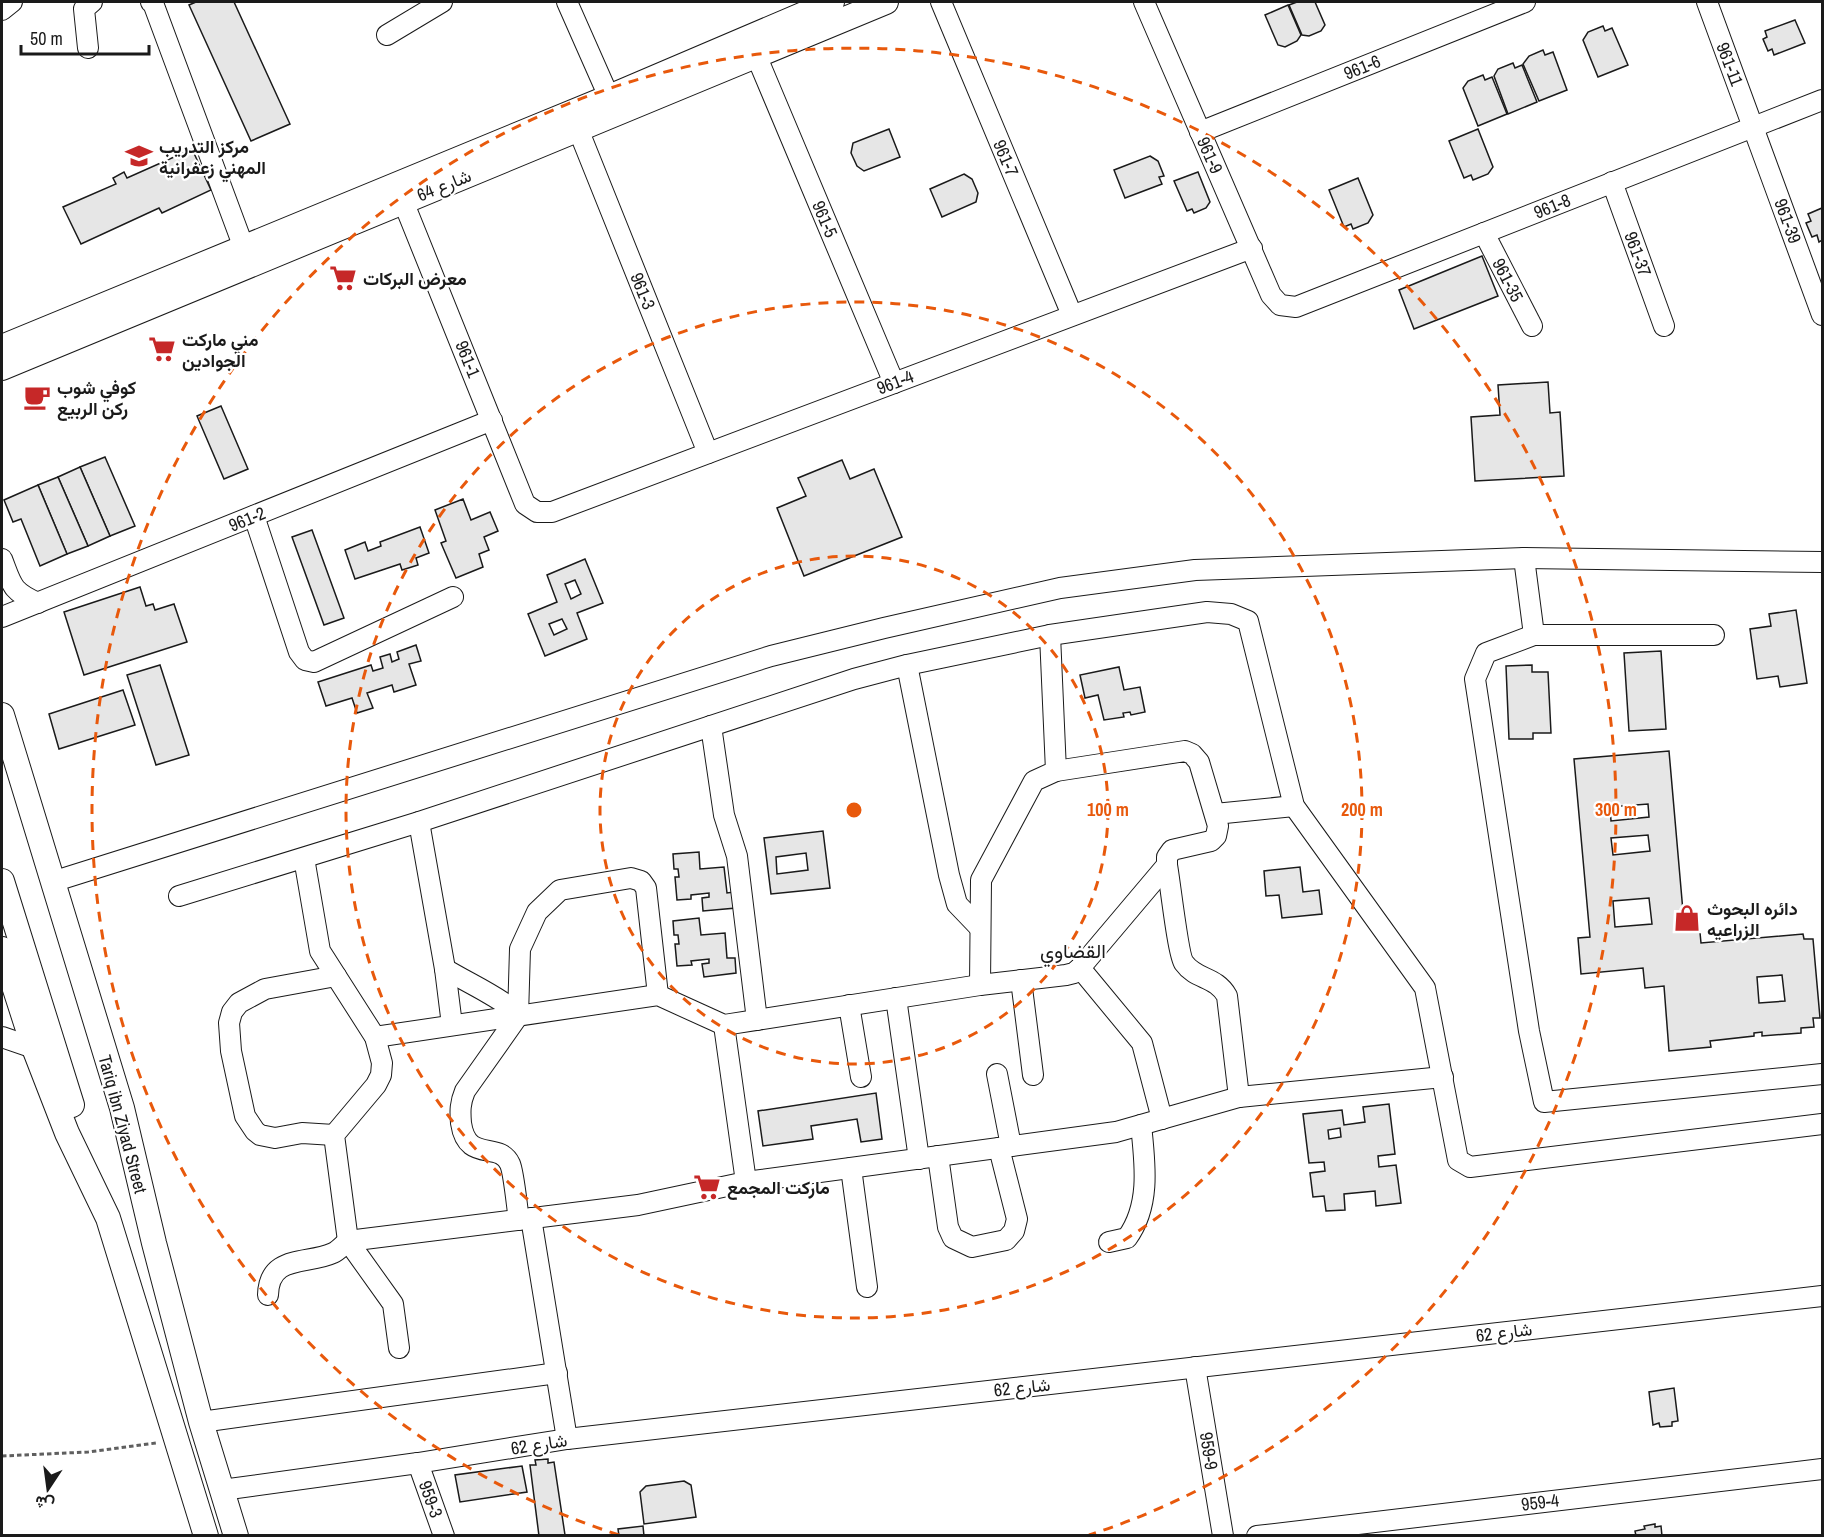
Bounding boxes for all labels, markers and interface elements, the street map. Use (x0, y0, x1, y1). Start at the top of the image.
scale bar (21, 18, 148, 56)
text: 50 m (30, 26, 63, 51)
street label: 961-11 (1710, 39, 1750, 90)
street label: 961-6 (1340, 48, 1384, 86)
street label: 961-9 (1191, 133, 1229, 177)
place label: مركز التدريب المهني زعفرانية (159, 134, 266, 183)
street label: 961-7 (987, 136, 1025, 180)
school or university icon: مركز التدريب المهني زعفرانية (124, 141, 154, 171)
street label: شارع 64 (413, 163, 475, 207)
street label: 961-8 (1530, 187, 1574, 225)
street label: 961-39 (1768, 195, 1808, 247)
street label: 961-5 (806, 197, 844, 241)
street label: 961-37 (1618, 228, 1658, 280)
street label: 961-35 (1486, 254, 1530, 306)
supermarket icon: معرض البركات (328, 263, 358, 293)
place label: معرض البركات (363, 266, 467, 291)
street label: 961-3 (624, 269, 662, 313)
place label: مني ماركت الجوادين (182, 327, 259, 373)
supermarket icon: مني ماركت الجوادين (147, 334, 177, 364)
street label: 961-1 (449, 337, 487, 382)
street label: 961-4 (873, 364, 917, 400)
place label: كوفي شوب ركن الربيع (57, 375, 136, 421)
cafe icon: كوفي شوب ركن الربيع (22, 382, 52, 412)
street label: 961-2 (225, 500, 269, 538)
text: 100 m (1087, 797, 1129, 822)
text: 200 m (1341, 797, 1383, 822)
text: 300 m (1595, 797, 1637, 822)
centre of rings (844, 800, 864, 820)
place label: دائره البحوث الزراعيه (1707, 896, 1798, 942)
shop icon: دائره البحوث الزراعيه (1672, 903, 1702, 933)
district label: القضاوي (1040, 937, 1106, 968)
street label: Tariq ibn Ziyad Street (93, 1052, 153, 1196)
supermarket icon: ماركت المجمع (692, 1172, 722, 1202)
place label: ماركت المجمع (727, 1175, 830, 1200)
street label: شارع 62 (1474, 1316, 1534, 1348)
street label: شارع 62 (992, 1372, 1052, 1402)
street label: شارع 62 (509, 1427, 569, 1461)
street label: 959-9 (1194, 1430, 1224, 1472)
north arrow (18, 1459, 78, 1519)
street label: 959-3 (413, 1477, 449, 1521)
street label: 959-4 (1520, 1487, 1560, 1517)
text: ش (33, 1491, 56, 1516)

